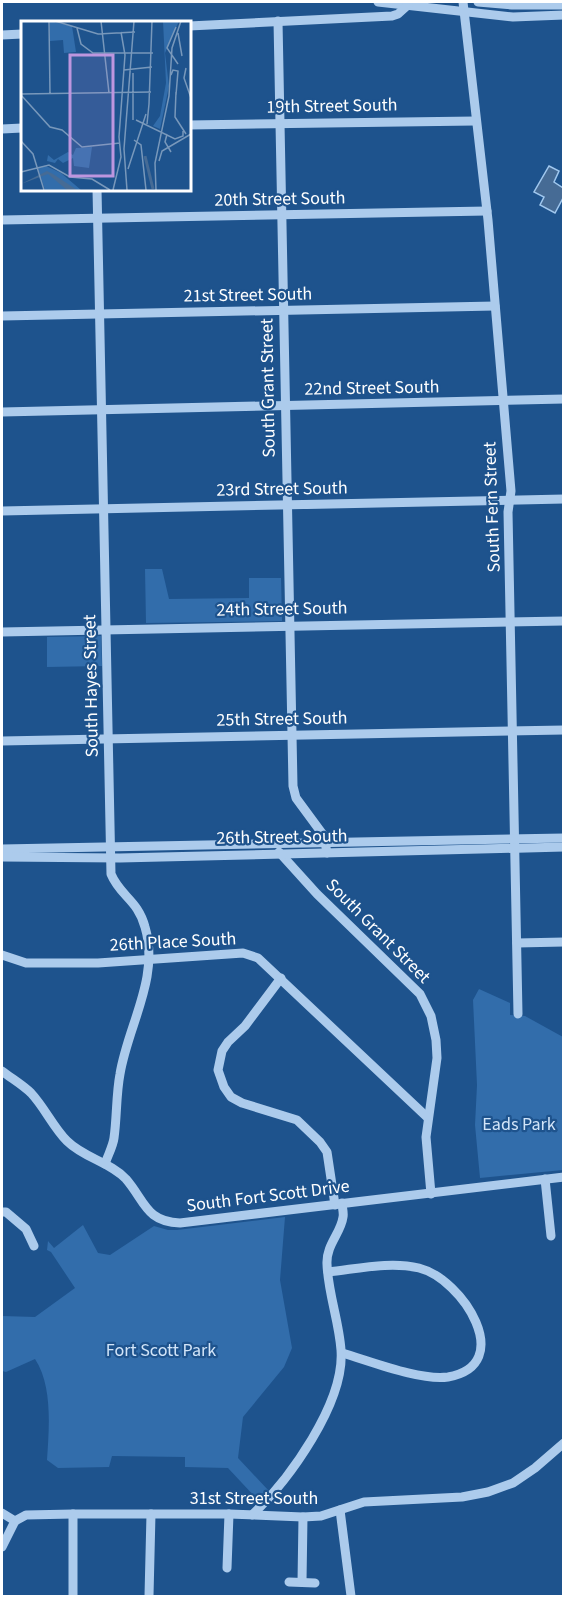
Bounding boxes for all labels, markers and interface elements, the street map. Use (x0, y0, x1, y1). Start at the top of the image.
inset map (21, 21, 190, 190)
street label: 19th Street South (266, 92, 398, 120)
street label: 20th Street South (214, 185, 346, 213)
street label: 21st Street South (184, 281, 312, 309)
street label: South Grant Street (254, 318, 282, 458)
street label: 22nd Street South (304, 374, 440, 402)
street label: South Fern Street (477, 441, 507, 573)
street label: 23rd Street South (216, 475, 348, 503)
street label: 24th Street South (216, 595, 348, 623)
street label: South Hayes Street (77, 614, 105, 758)
street label: 25th Street South (216, 705, 348, 733)
street label: 26th Street South (216, 823, 348, 851)
street label: South Grant Street (320, 873, 436, 989)
street label: 26th Place South (109, 926, 237, 958)
park label: Eads Park (482, 1112, 556, 1137)
street label: South Fort Scott Drive (185, 1174, 351, 1218)
park label: Fort Scott Park (106, 1338, 216, 1363)
street label: 31st Street South (190, 1486, 318, 1511)

